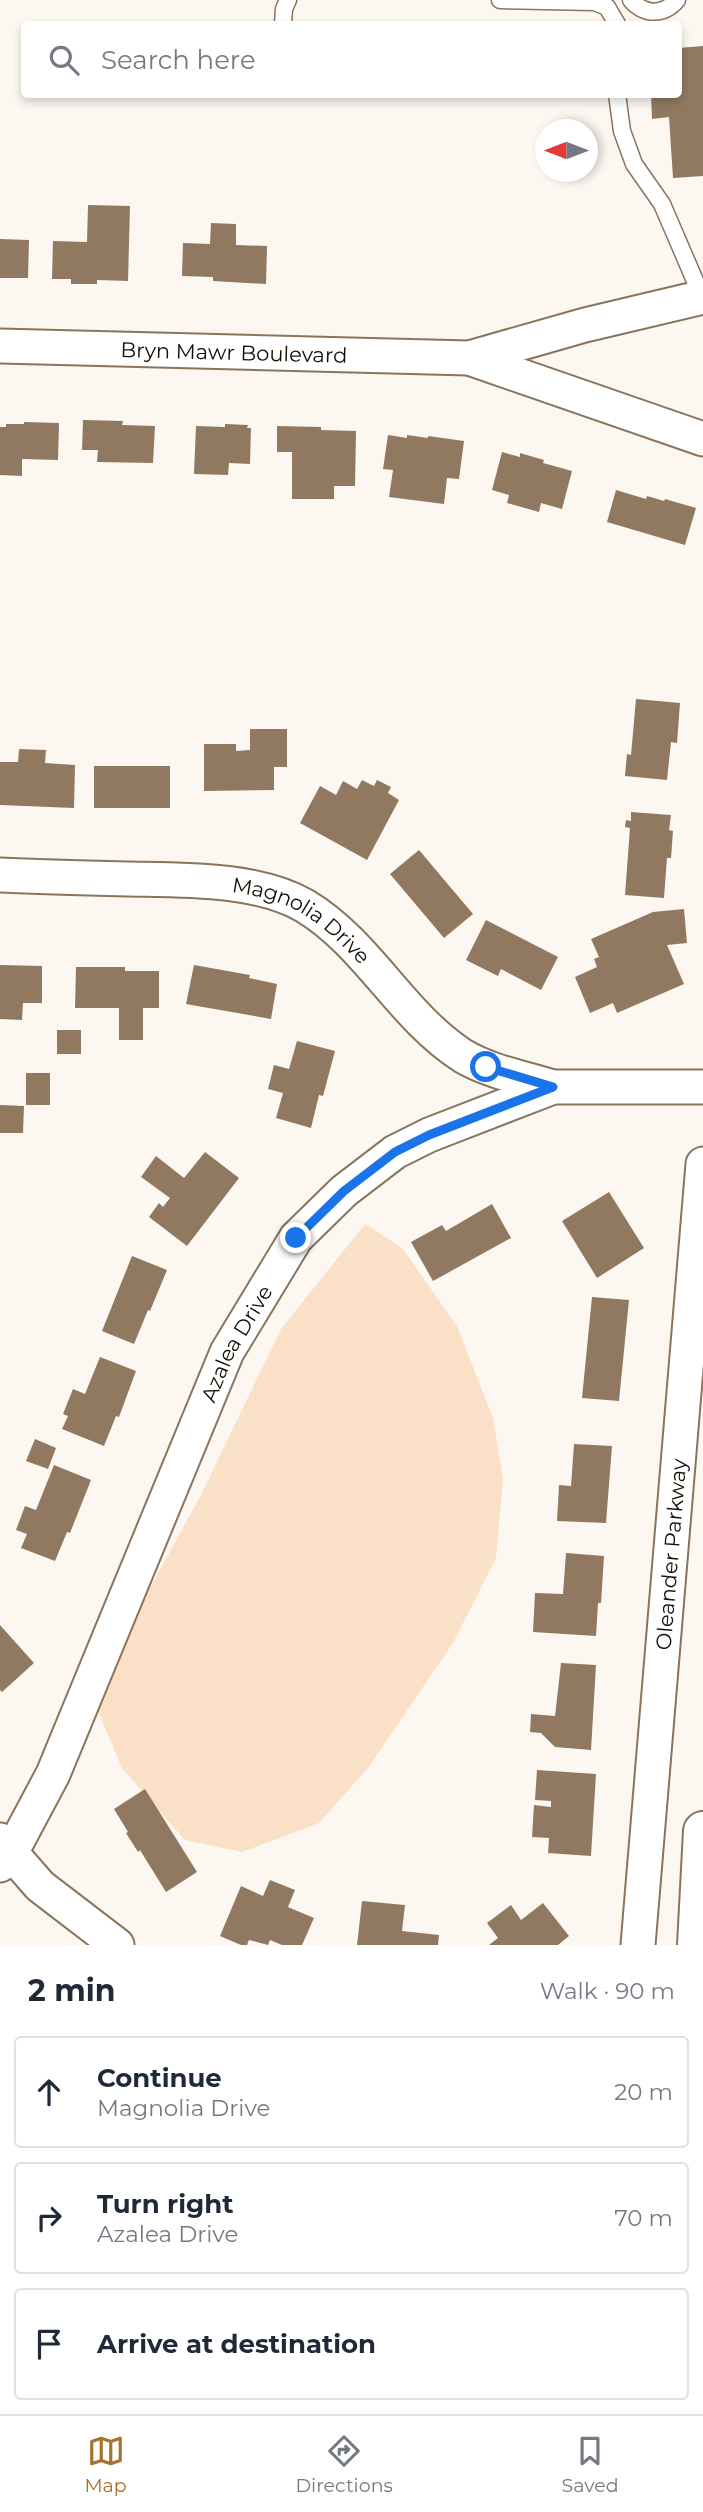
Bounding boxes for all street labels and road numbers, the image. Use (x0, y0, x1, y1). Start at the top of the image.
street label: Bryn Mawr Boulevard (120, 337, 348, 367)
street label: Magnolia Drive (230, 871, 376, 968)
street label: Azalea Drive (195, 1280, 277, 1406)
street label: Oleander Parkway (650, 1457, 691, 1651)

